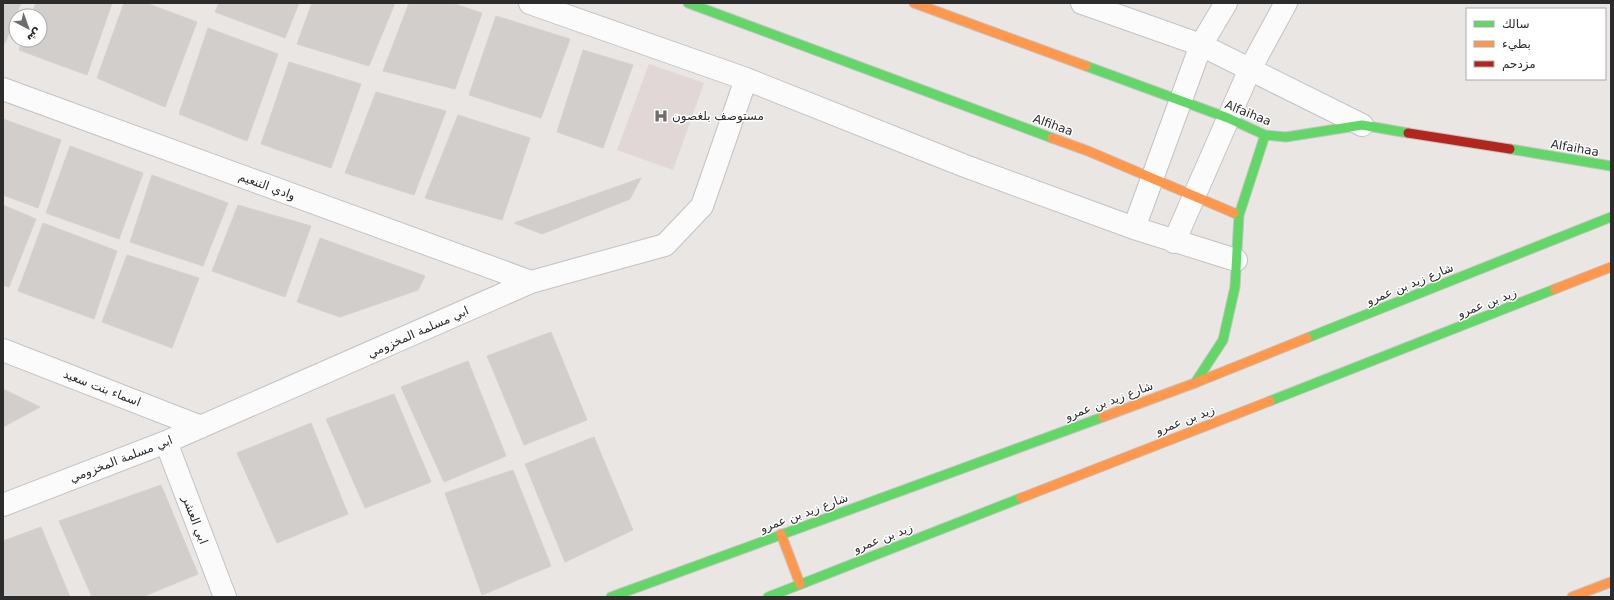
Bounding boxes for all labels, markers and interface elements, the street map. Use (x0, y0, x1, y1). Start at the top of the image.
north arrow (8, 8, 48, 48)
legend (1466, 8, 1606, 80)
text: سالك (1502, 17, 1529, 31)
text: ش (24, 25, 44, 45)
text: بطيء (1502, 37, 1531, 51)
text: مزدحم (1502, 57, 1536, 72)
street label: Alfaihaa (1223, 97, 1273, 129)
hospital icon: مستوصف بلغصون (653, 108, 669, 124)
place label: مستوصف بلغصون (672, 109, 764, 124)
street label: Alfihaa (1031, 111, 1075, 139)
street label: Alfaihaa (1550, 137, 1600, 159)
street label: وادي التنعيم (236, 169, 297, 204)
street label: شارع زيد بن عمرو (1364, 260, 1456, 309)
street label: زيد بن عمرو (1455, 285, 1519, 322)
street label: ابي مسلمة المخزومي (365, 303, 471, 362)
street label: اسماء بنت سعيد (61, 367, 143, 409)
street label: شارع زيد بن عمرو (1062, 379, 1155, 425)
street label: زيد بن عمرو (1153, 402, 1217, 439)
street label: ابي مسلمة المخزومي (67, 433, 175, 486)
street label: شارع زيد بن عمرو (757, 491, 850, 537)
street label: ابي العشر (178, 493, 211, 546)
street label: زيد بن عمرو (851, 520, 915, 557)

